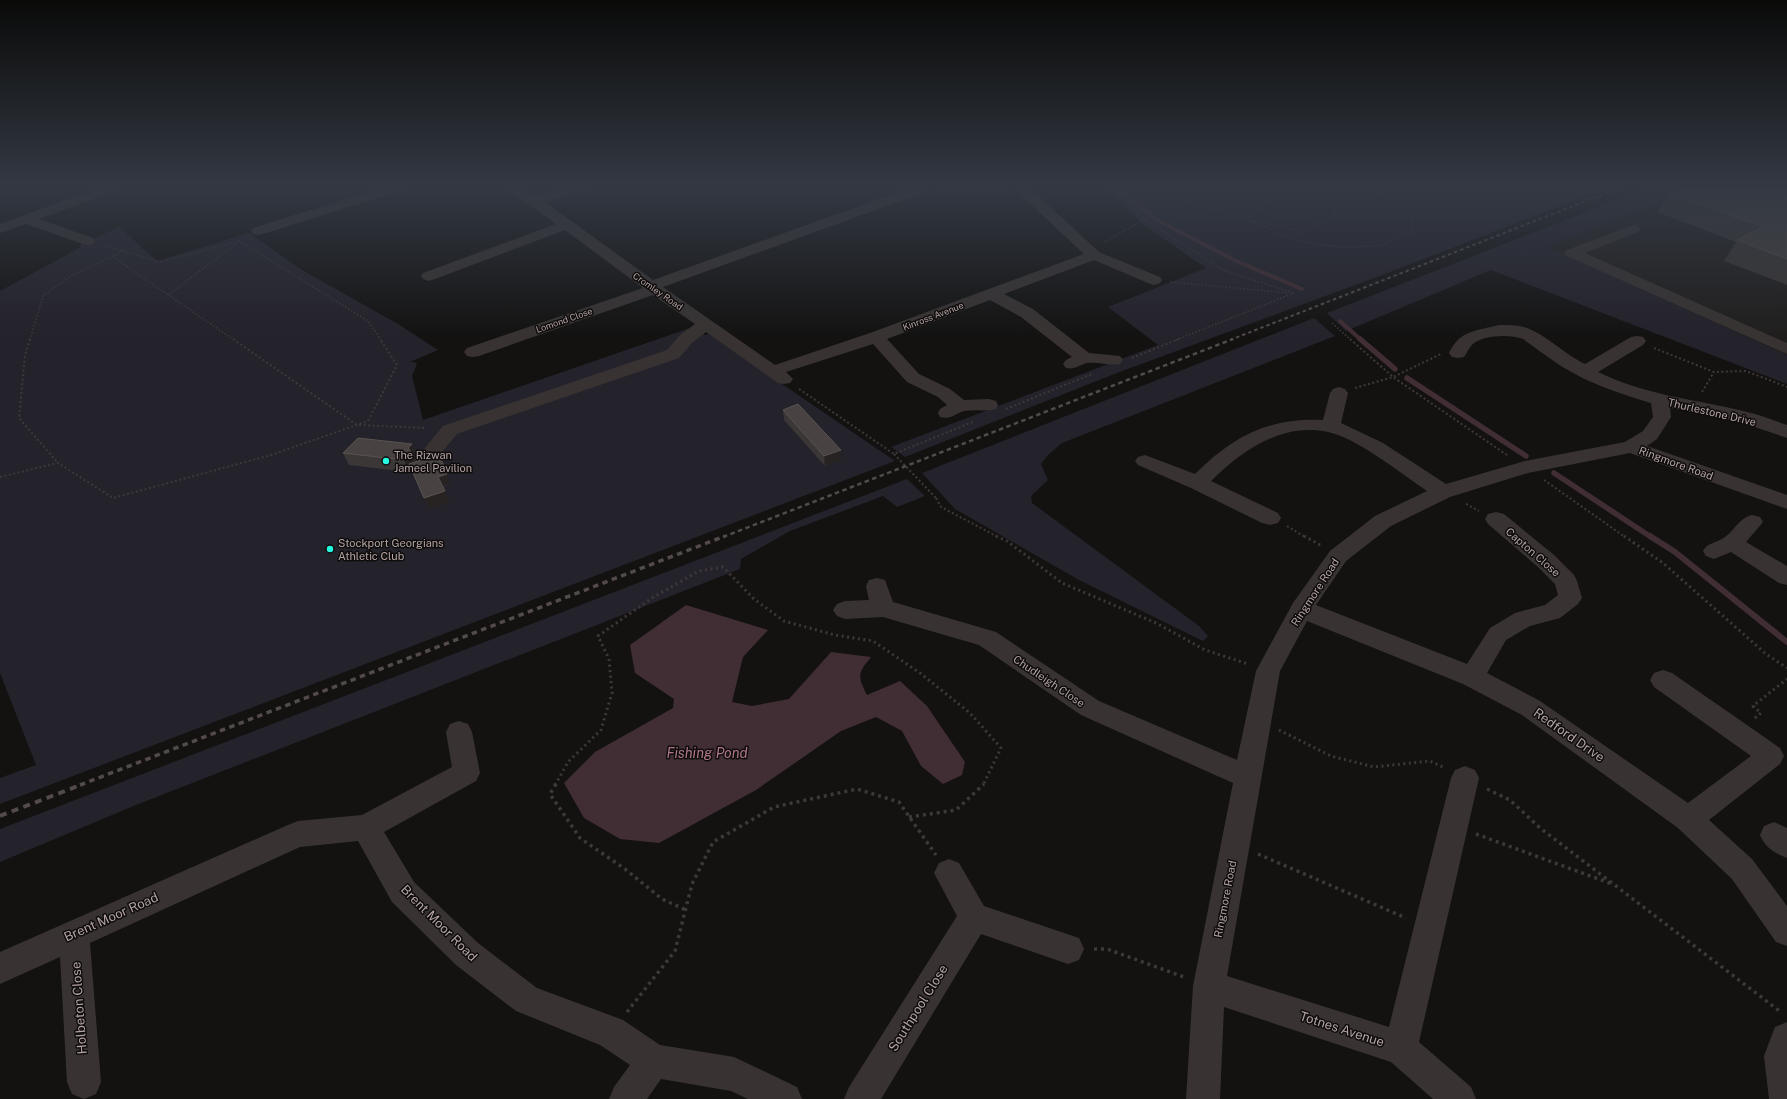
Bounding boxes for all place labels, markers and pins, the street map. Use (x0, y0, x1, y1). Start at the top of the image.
place label: The Rizwan Jameel Pavilion (394, 449, 472, 474)
marker: The Rizwan Jameel Pavilion (381, 456, 391, 466)
place label: Stockport Georgians Athletic Club (338, 537, 444, 562)
marker: Stockport Georgians Athletic Club (325, 544, 335, 554)

